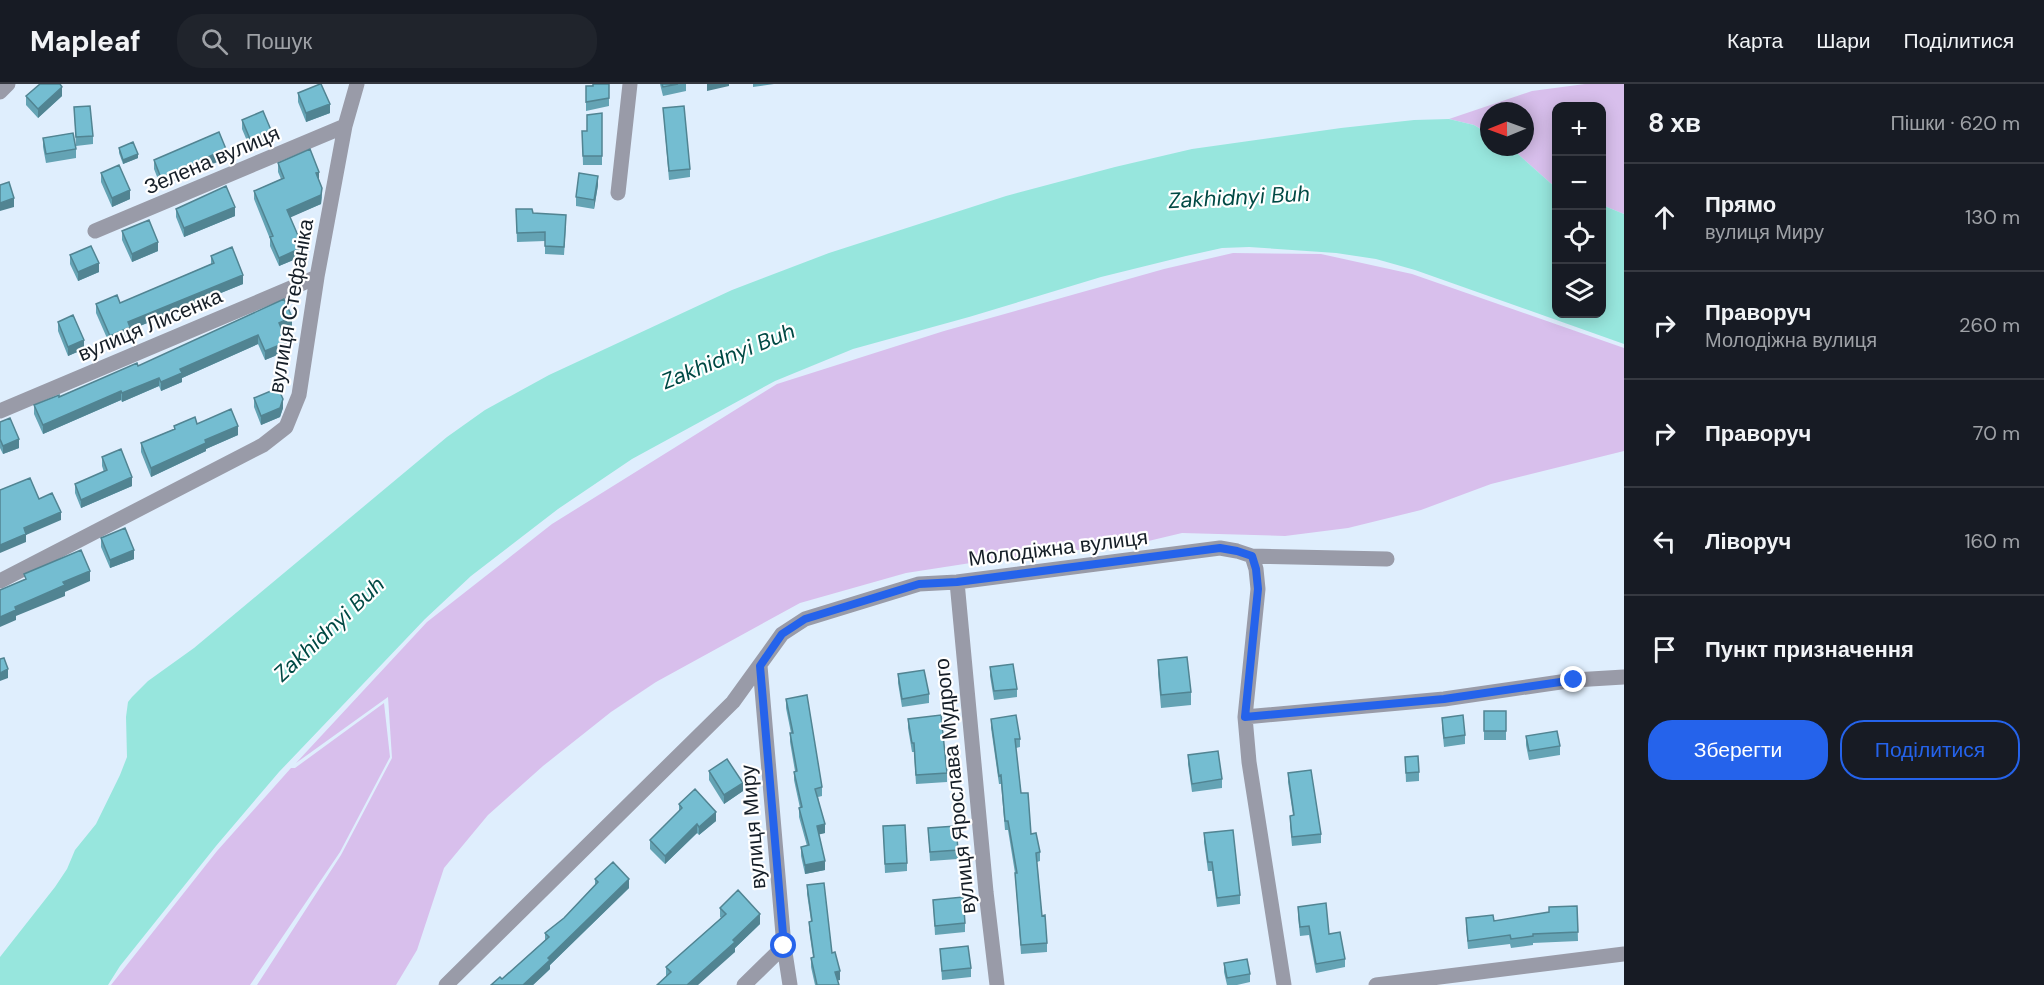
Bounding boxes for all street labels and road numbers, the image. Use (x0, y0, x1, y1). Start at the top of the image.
street label: Зелена вулиця (140, 119, 284, 201)
street label: вулиця Стефаніка (262, 216, 320, 395)
street label: вулиця Лисенка (73, 282, 227, 368)
street label: Молодіжна вулиця (967, 523, 1149, 573)
street label: вулиця Ярослава Мудрого (928, 657, 982, 915)
street label: вулиця Миру (734, 763, 772, 890)

